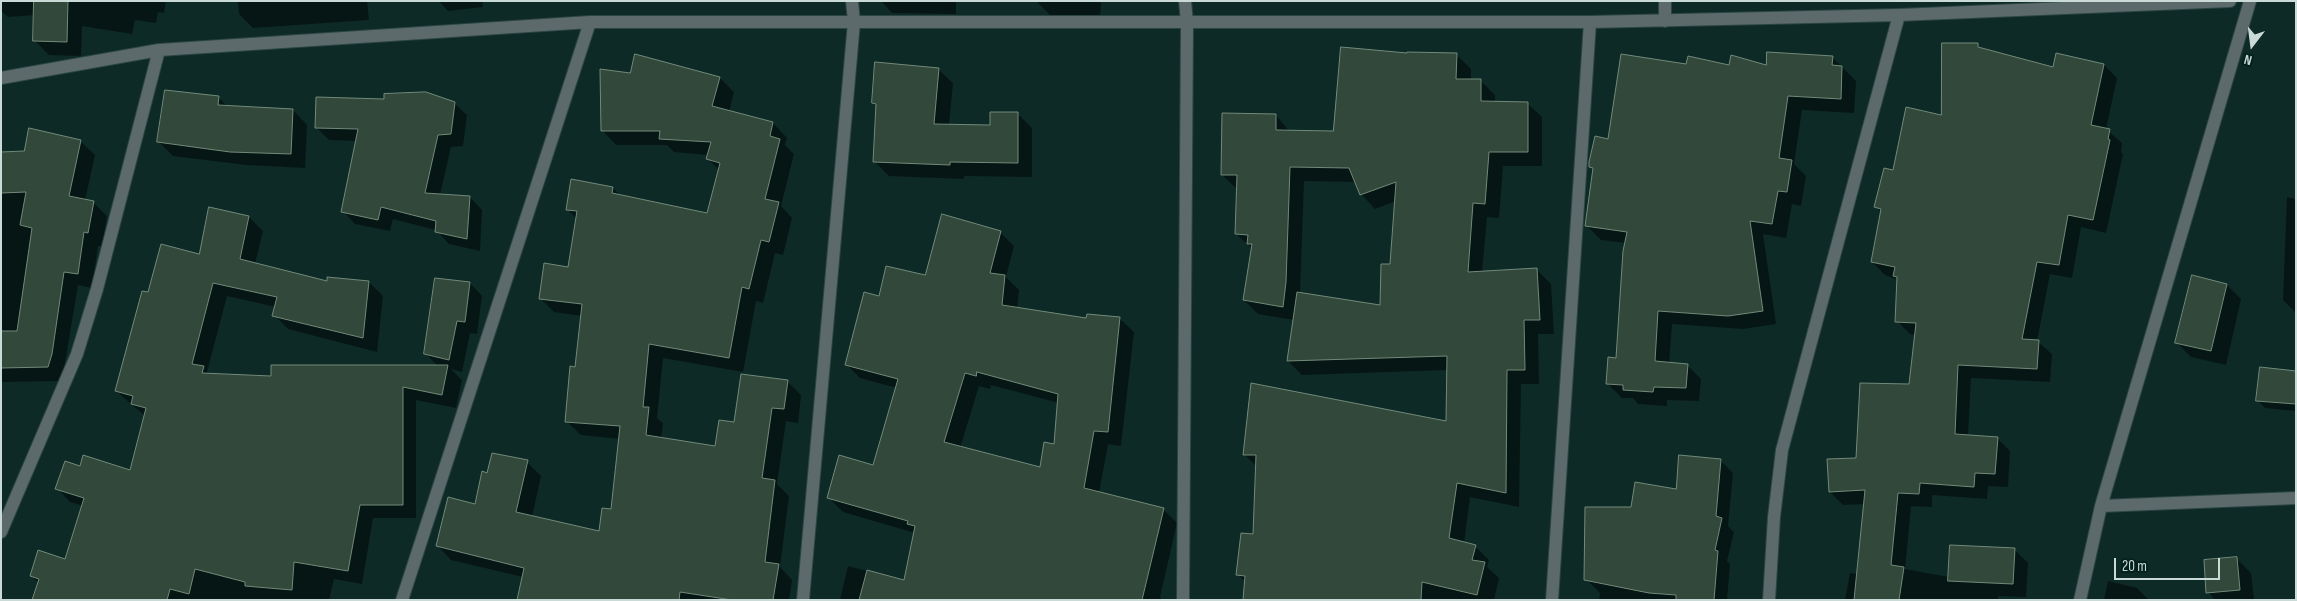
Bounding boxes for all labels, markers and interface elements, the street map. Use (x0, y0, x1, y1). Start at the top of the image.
north arrow (2227, 20, 2277, 70)
text: N (2242, 51, 2254, 69)
scale bar (2117, 548, 2223, 580)
text: 20 m (2122, 557, 2147, 576)

